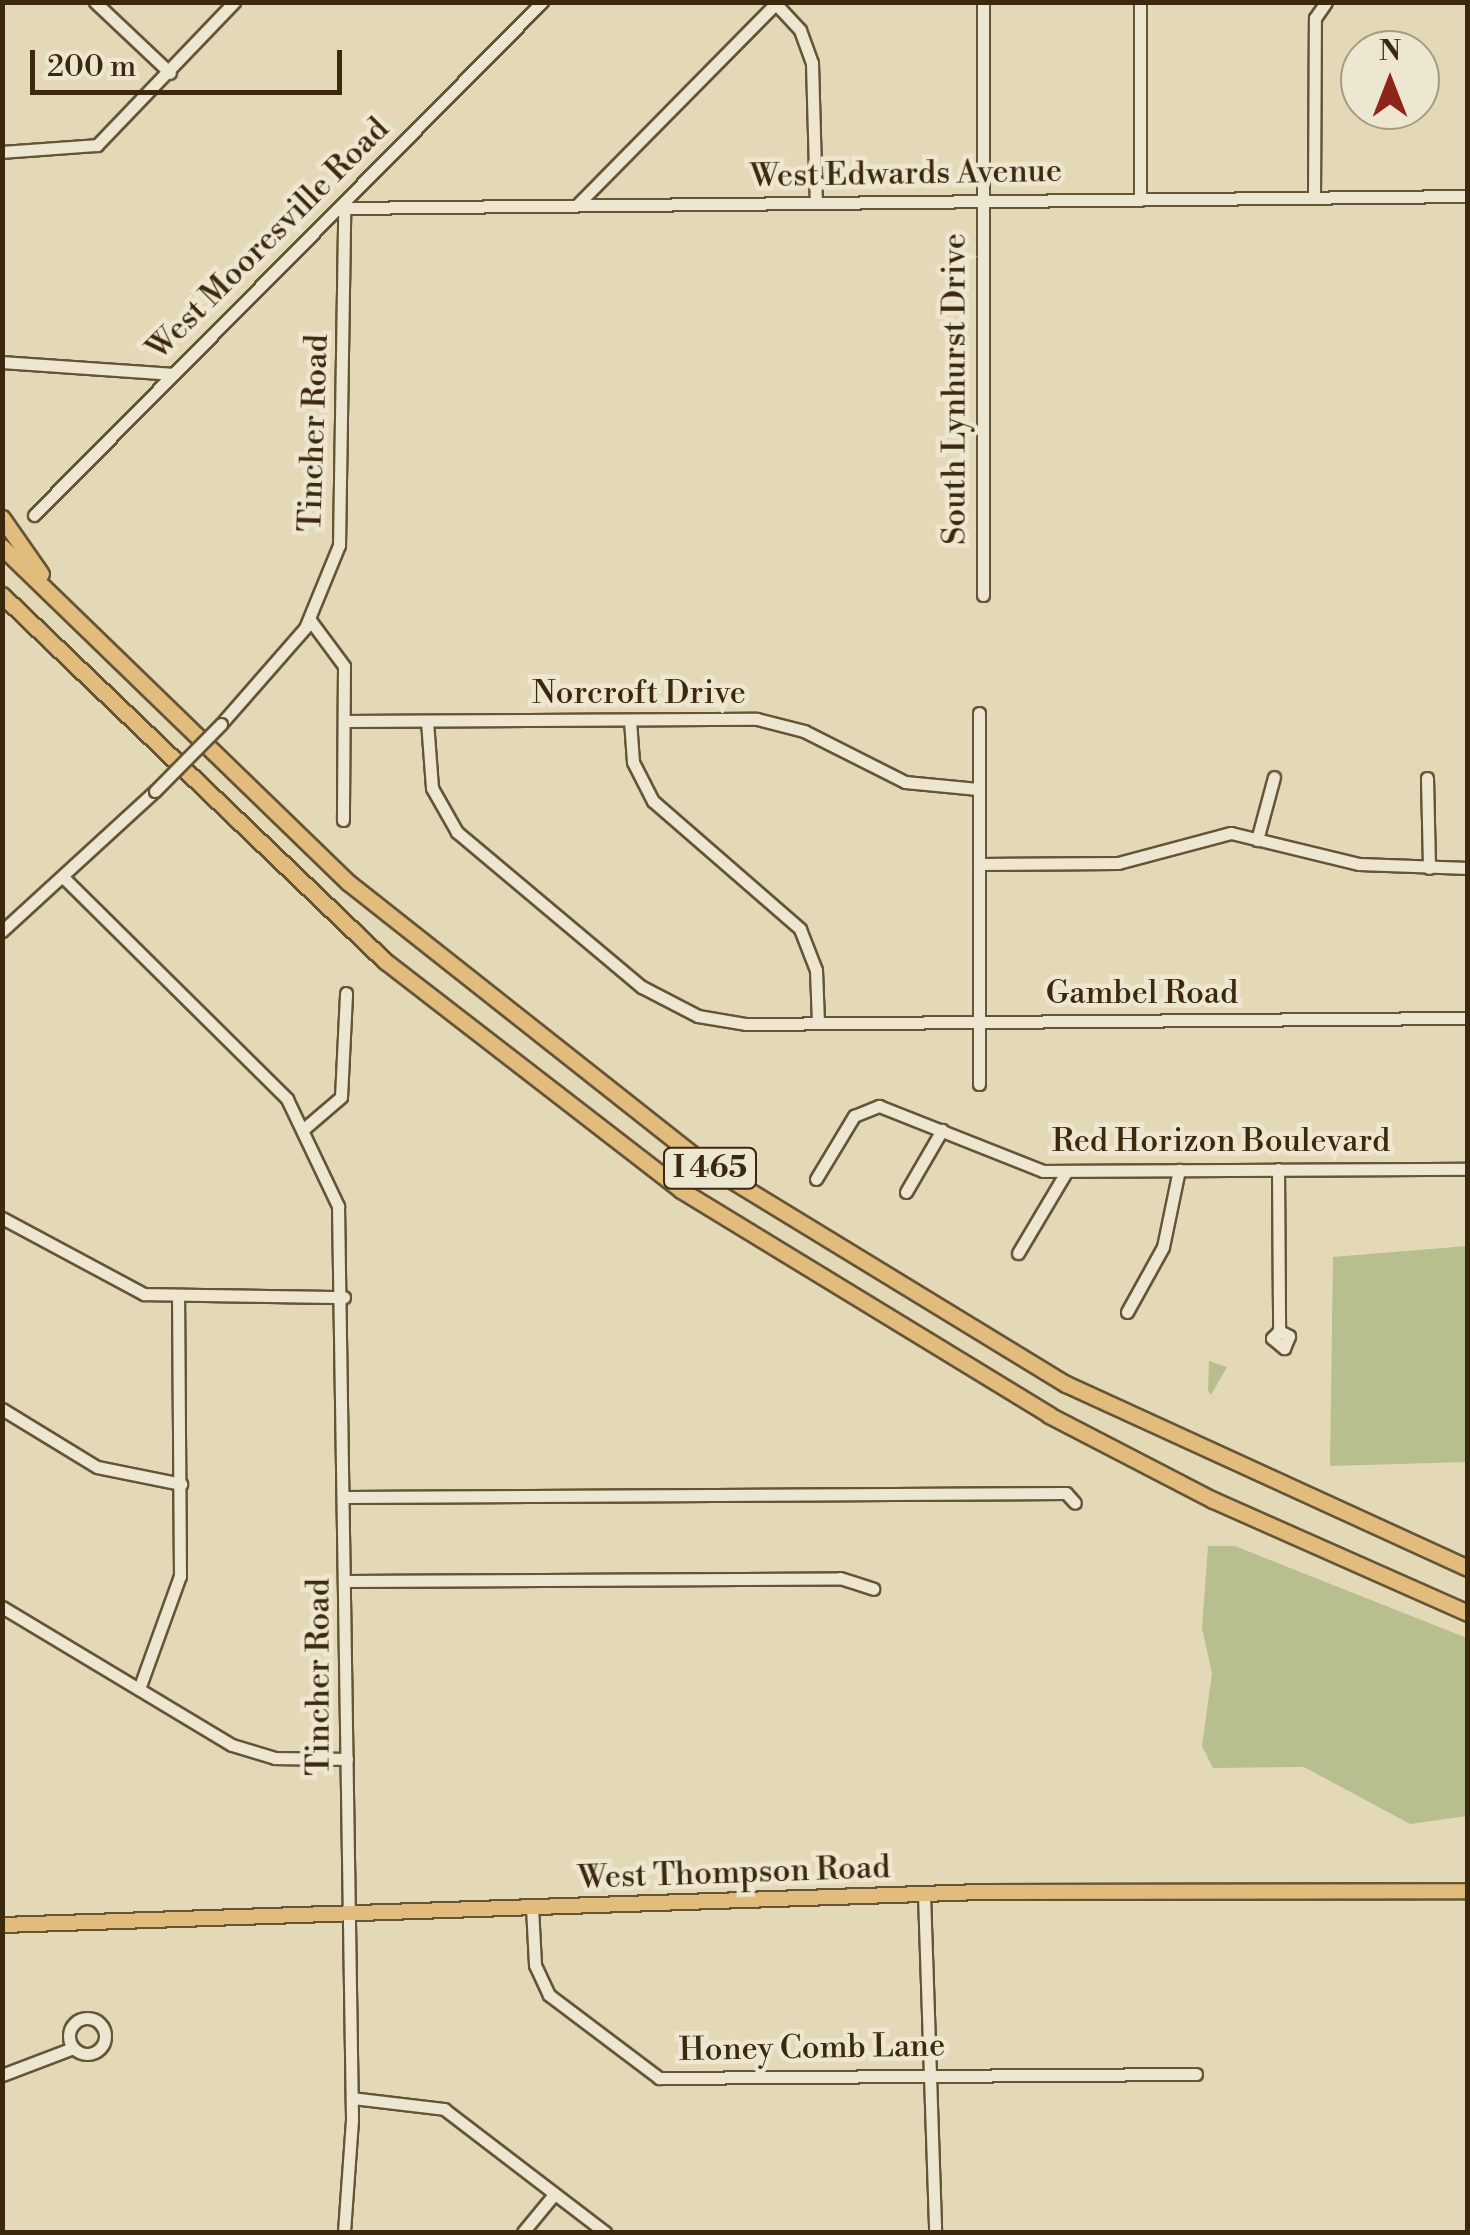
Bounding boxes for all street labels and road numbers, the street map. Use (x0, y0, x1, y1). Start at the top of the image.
street label: West Mooresville Road (139, 110, 397, 368)
street label: West Edwards Avenue (750, 152, 1062, 196)
street label: South Lynhurst Drive (936, 233, 974, 545)
street label: Tincher Road (291, 334, 337, 532)
street label: Norcroft Drive (532, 674, 746, 712)
street label: Gambel Road (1046, 974, 1238, 1012)
street label: Red Horizon Boulevard (1052, 1122, 1390, 1160)
road number: I 465 (662, 1143, 758, 1193)
street label: Tincher Road (300, 1578, 338, 1776)
street label: West Thompson Road (577, 1848, 891, 1898)
street label: Honey Comb Lane (679, 2026, 945, 2070)

